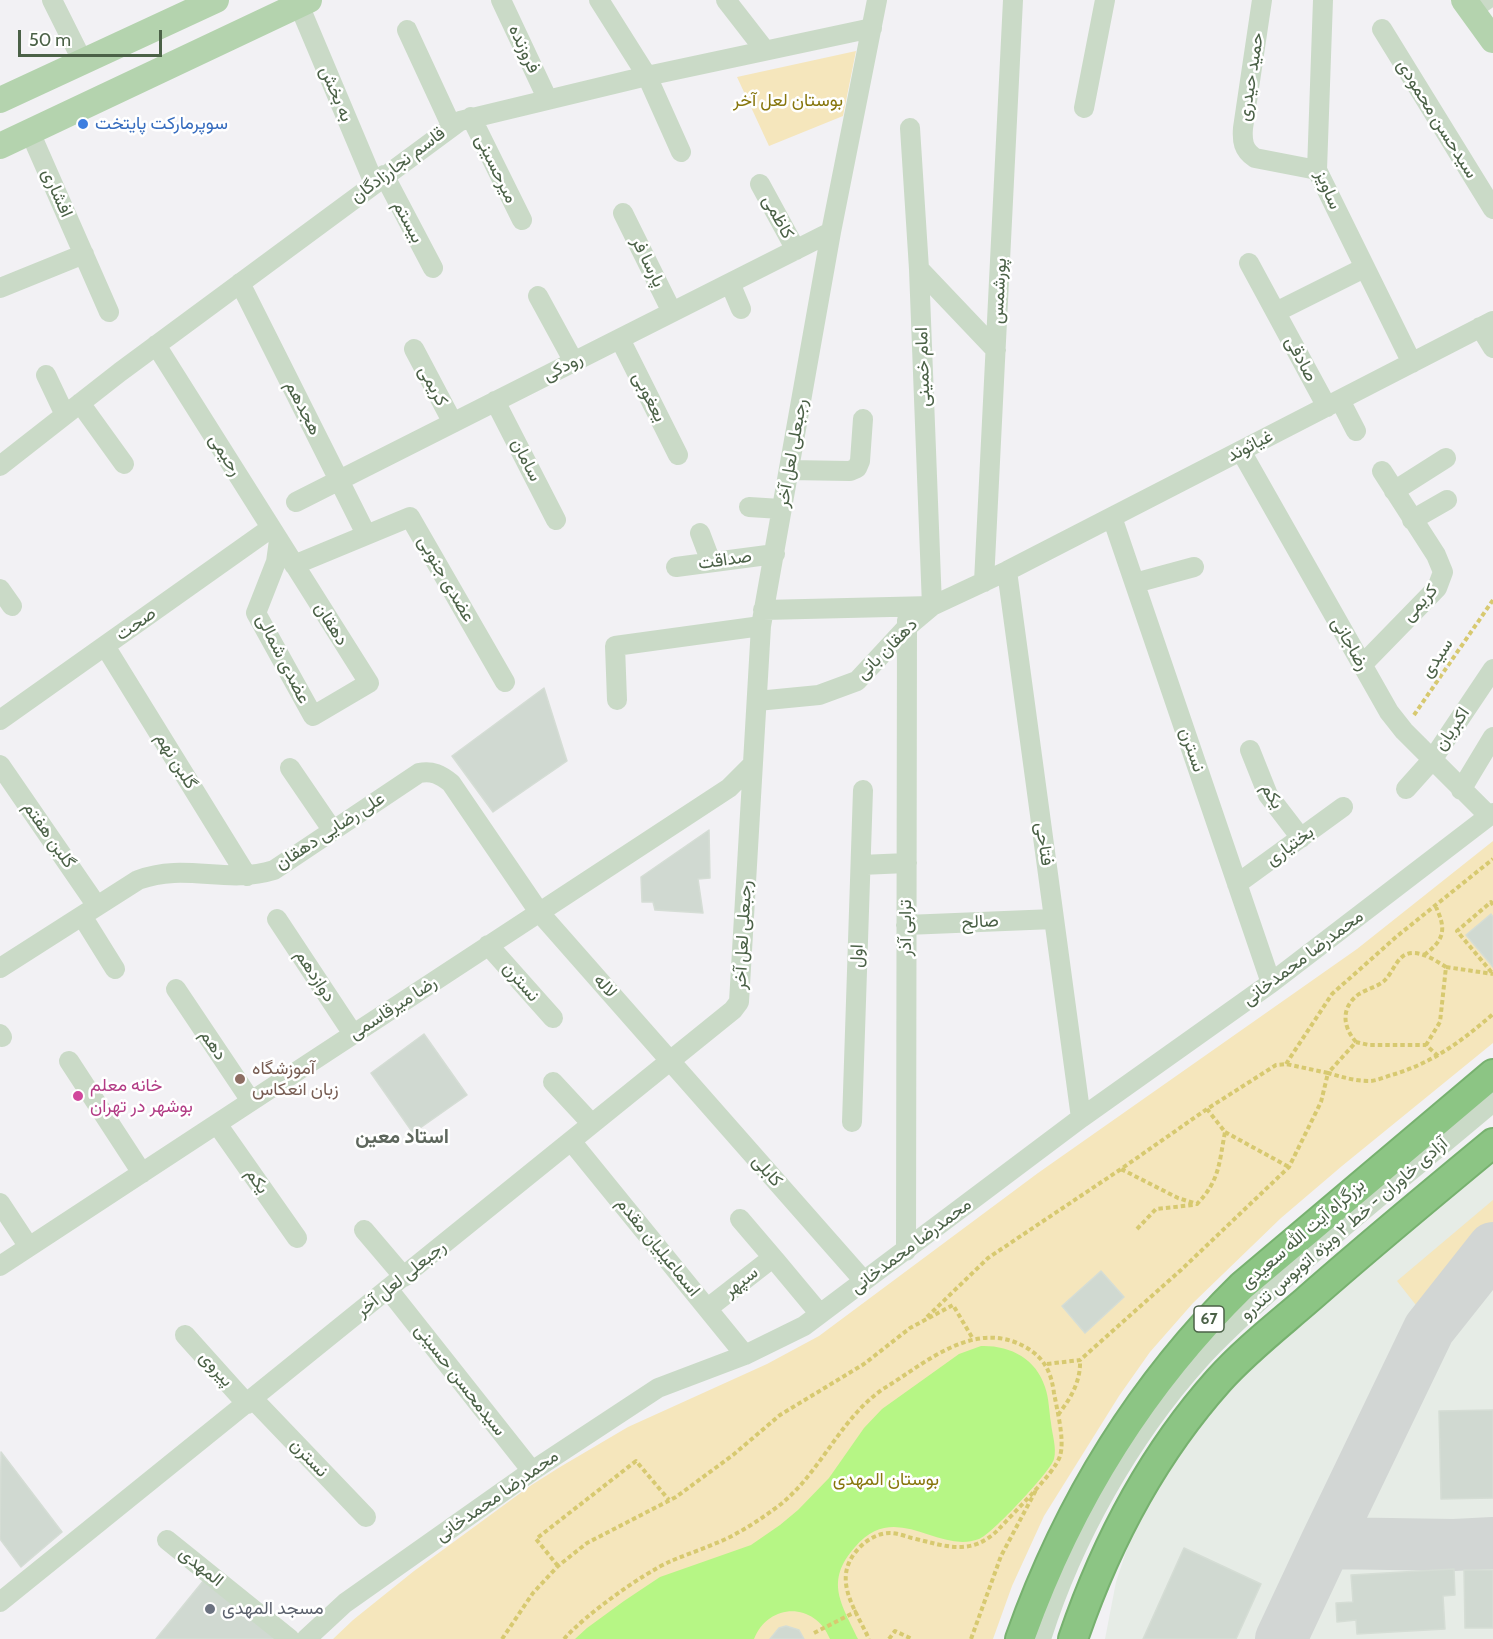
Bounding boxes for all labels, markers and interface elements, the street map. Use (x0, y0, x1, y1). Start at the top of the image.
scale bar (21, 18, 165, 56)
street label: فروزنده (503, 21, 545, 77)
text: 50 m (29, 29, 71, 51)
street label: حمید حیدری (1233, 31, 1269, 123)
street label: سیدحسن محمودی (1392, 56, 1482, 182)
street label: به بخش (315, 63, 357, 125)
park label: بوستان لعل آخر (733, 90, 843, 112)
place label: سوپرمارکت پایتخت (95, 113, 228, 135)
marker: سوپرمارکت پایتخت (76, 117, 90, 131)
street label: قاسم نجارزادگان (346, 122, 450, 208)
street label: میرحسینی (470, 131, 522, 207)
street label: افشاری (37, 165, 77, 221)
street label: ساویز (1310, 167, 1346, 213)
street label: کاظمی (758, 191, 798, 243)
street label: بیستم (388, 197, 428, 247)
street label: پارسا فر (627, 233, 669, 291)
street label: پورشمس (986, 257, 1012, 325)
street label: امام خمینی (911, 327, 935, 407)
street label: صادقی (1280, 333, 1322, 385)
street label: رودکی (539, 348, 587, 386)
street label: کریمی (413, 362, 453, 410)
street label: یعغوبی (627, 369, 671, 425)
street label: هجدهم (280, 377, 326, 439)
street label: رجبعلی لعل آخر (772, 397, 812, 509)
street label: غیاثوند (1223, 425, 1277, 467)
street label: رحیمی (204, 430, 246, 480)
street label: سامان (506, 435, 546, 485)
street label: عضدی جنوبی (413, 532, 479, 626)
street label: صداقت (697, 546, 753, 574)
street label: کریمی (1398, 580, 1442, 626)
street label: دهقان (309, 598, 353, 650)
street label: صحت (112, 603, 160, 645)
street label: عضدی شمالی (251, 611, 315, 707)
street label: رضاجانی (1326, 613, 1374, 675)
street label: دهقان بانی (852, 614, 922, 684)
street label: سیدی (1416, 634, 1458, 682)
street label: اکبریان (1430, 703, 1474, 755)
street label: نسترن (1174, 725, 1210, 775)
street label: گلبن نهم (150, 729, 202, 793)
street label: یکم (1256, 779, 1288, 813)
street label: علی رضایی دهقان (271, 788, 389, 874)
street label: گلبن هفتم (18, 798, 80, 872)
street label: فتاحی (1030, 821, 1058, 867)
street label: بختیاری (1262, 821, 1318, 871)
street label: رجبعلی لعل آخر (729, 880, 757, 990)
street label: ترابی آذر (895, 899, 917, 957)
street label: محمدرضا محمدخانی (1238, 906, 1368, 1010)
street label: صالح (961, 910, 999, 934)
street label: اول (846, 944, 868, 968)
street label: دوازدهم (290, 946, 340, 1006)
street label: نسترن (498, 958, 544, 1006)
street label: لاله (589, 970, 621, 1002)
street label: رضا میرقاسمی (345, 972, 441, 1044)
street label: دهم (195, 1025, 231, 1065)
place label: آموزشگاه زبان انعکاس (252, 1058, 339, 1100)
marker: آموزشگاه زبان انعکاس (233, 1072, 247, 1086)
place label: خانه معلم بوشهر در تهران (90, 1075, 193, 1118)
marker: خانه معلم بوشهر در تهران (71, 1089, 85, 1103)
district label: استاد معین (355, 1125, 449, 1149)
street label: آزادی خاوران - خط ۲ ویژه اتوبوس تندرو (1236, 1133, 1452, 1325)
street label: کابلی (747, 1151, 787, 1191)
street label: یکم (241, 1164, 273, 1198)
street label: بزرگراه آیت الله سعیدی (1237, 1174, 1369, 1294)
street label: اسماعیلیان مقدم (611, 1193, 705, 1301)
street label: محمدرضا محمدخانی (846, 1194, 976, 1298)
street label: رجبعلی لعل آخر (352, 1236, 450, 1322)
street label: سپهر (720, 1262, 762, 1302)
road number: 67 (1194, 1306, 1224, 1332)
street label: سیدمحسن حسینی (410, 1320, 510, 1440)
street label: پیروی (194, 1347, 238, 1391)
street label: نسترن (285, 1434, 333, 1482)
street label: محمدرضا محمدخانی (431, 1445, 563, 1547)
park label: بوستان المهدی (833, 1469, 939, 1491)
street label: المهدی (174, 1543, 228, 1591)
place label: مسجد المهدی (222, 1598, 324, 1620)
marker: مسجد المهدی (203, 1602, 217, 1616)

